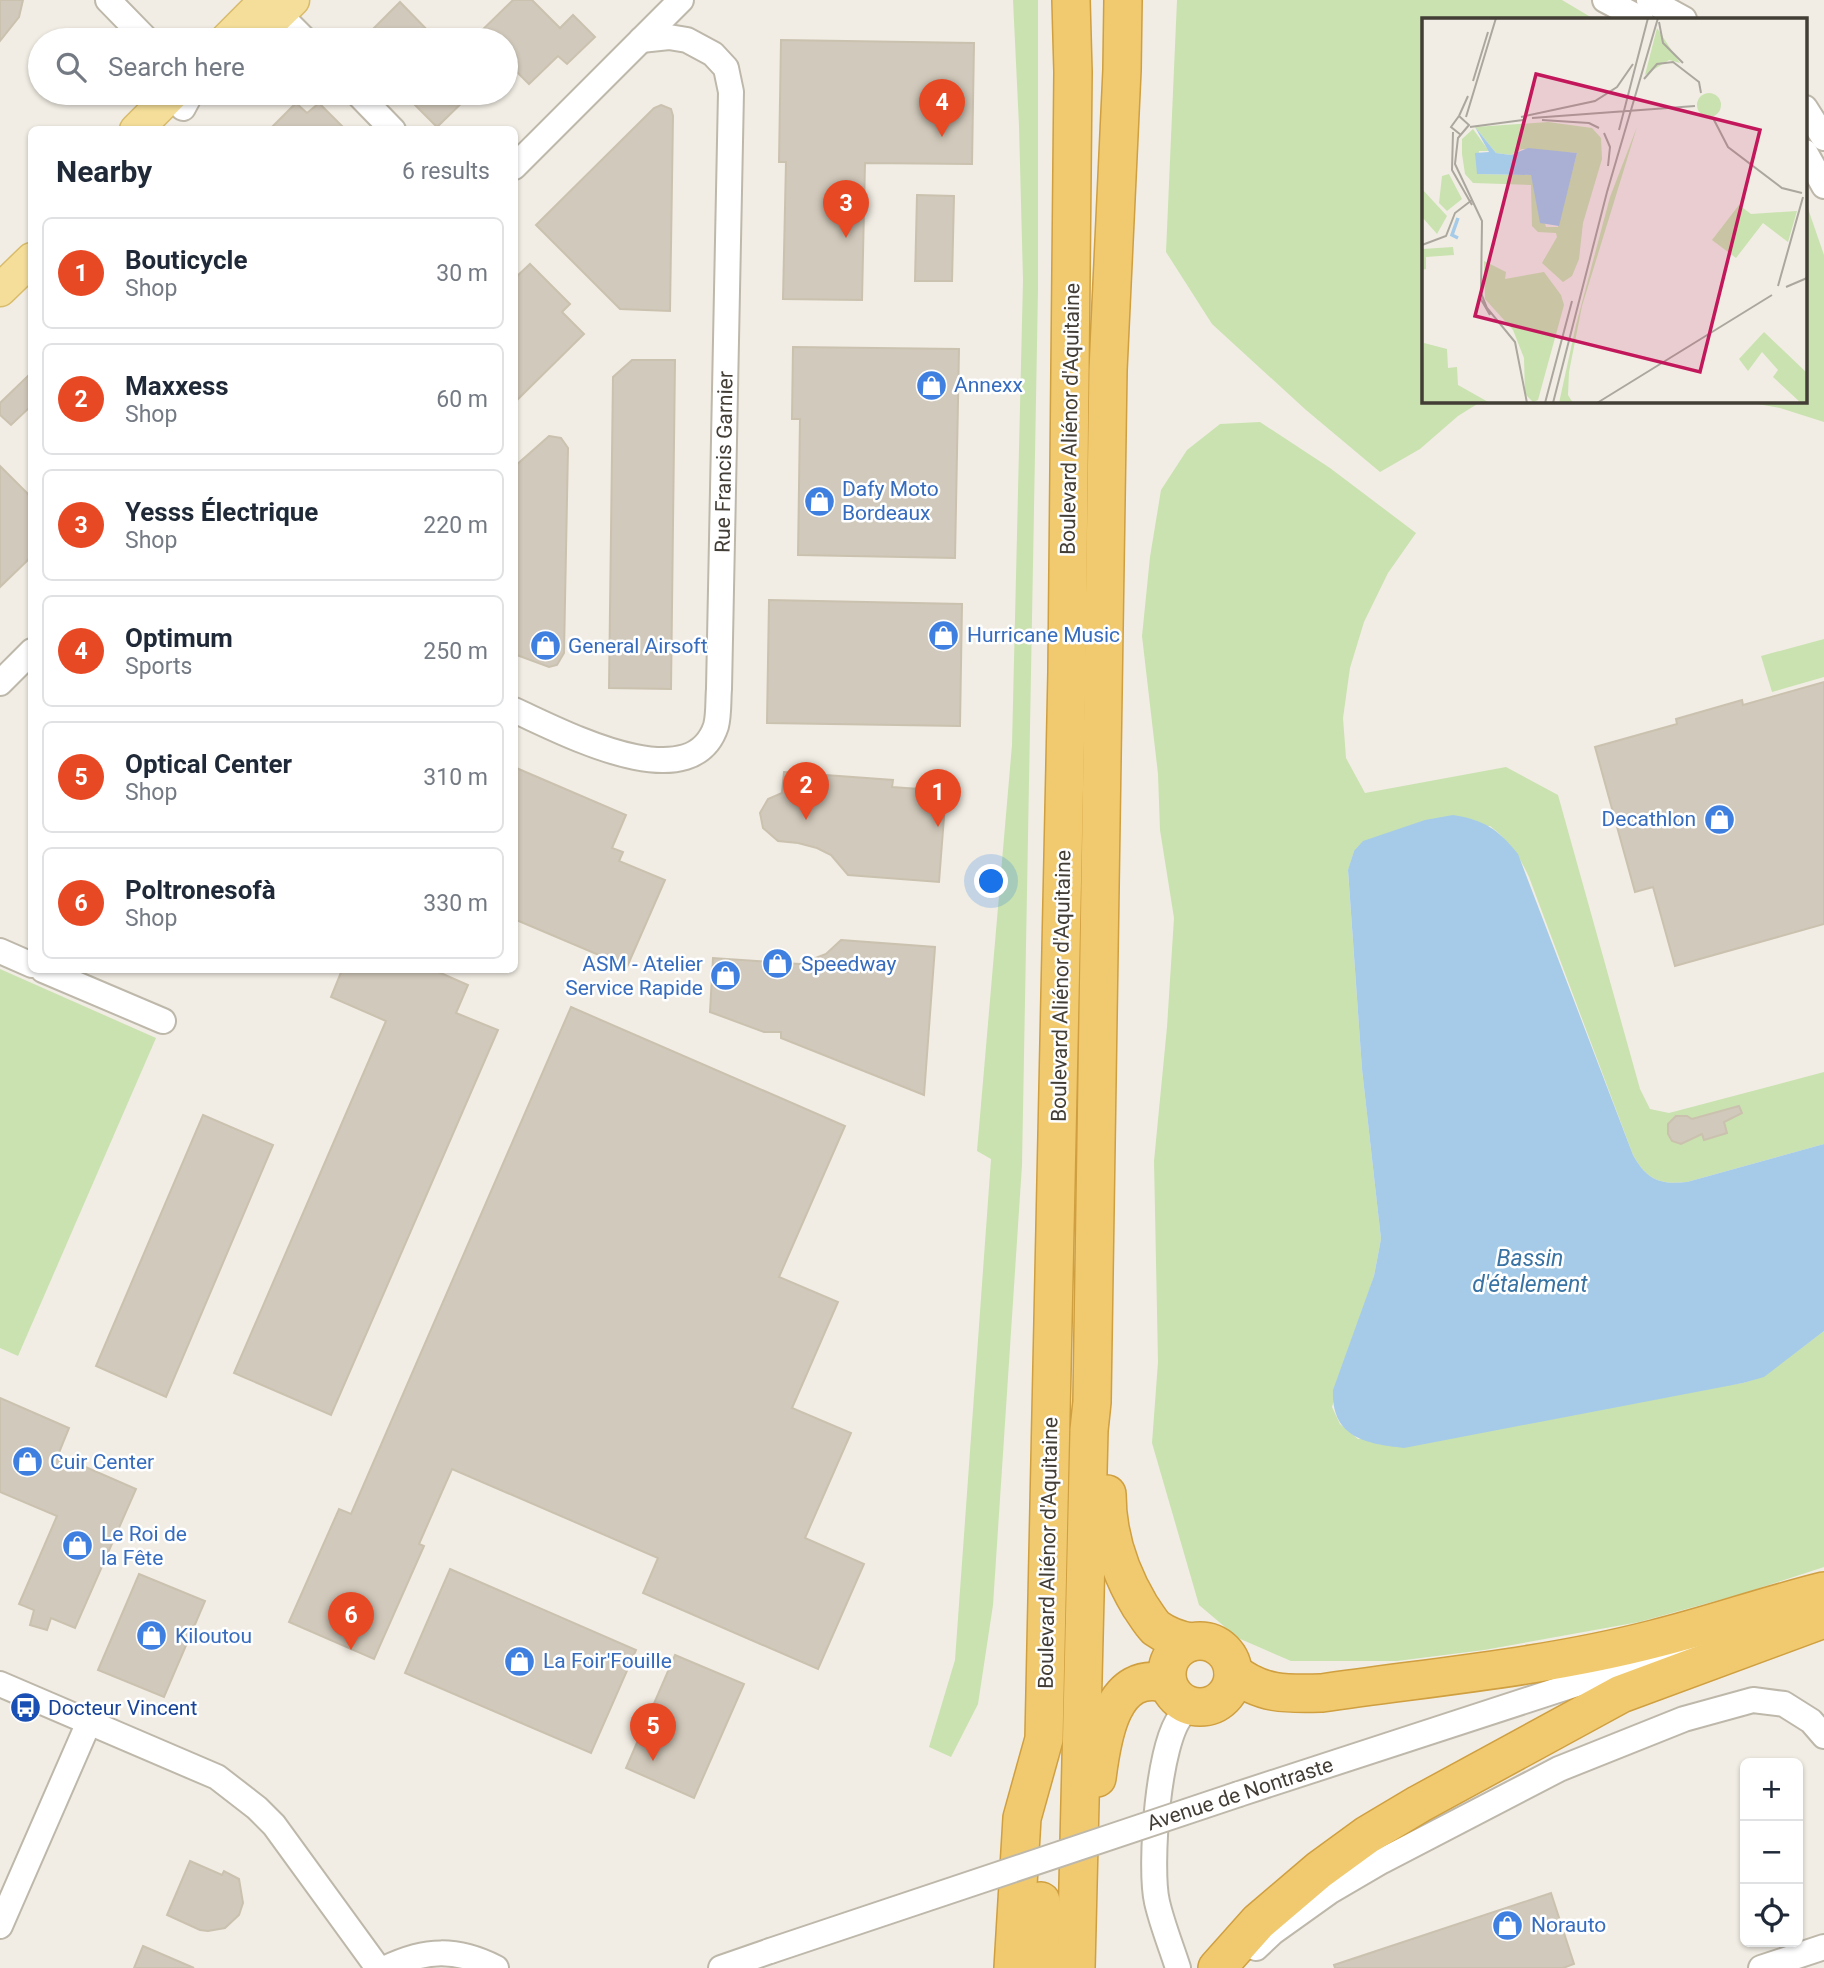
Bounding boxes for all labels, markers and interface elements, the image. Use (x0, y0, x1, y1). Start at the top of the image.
inset map (1422, 18, 1806, 402)
search box (28, 28, 518, 105)
icon: search (52, 48, 90, 86)
text: Search here (108, 52, 245, 82)
pin: 4 (919, 79, 965, 137)
text: Nearby (56, 154, 152, 189)
text: 6 results (402, 158, 490, 185)
pin: 3 (823, 180, 869, 238)
text: Bouticycle (125, 245, 247, 275)
text: 1 (74, 260, 88, 287)
text: 30 m (436, 260, 488, 287)
text: Shop (125, 275, 177, 302)
street label: Boulevard Aliénor d'Aquitaine (1056, 283, 1084, 555)
shop icon: Annexx (914, 368, 948, 402)
text: Maxxess (125, 371, 229, 401)
street label: Rue Francis Garnier (710, 371, 738, 553)
place label: Annexx (954, 373, 1023, 397)
text: 2 (74, 386, 88, 413)
text: 60 m (436, 386, 488, 413)
text: Shop (125, 401, 177, 428)
place label: Dafy Moto Bordeaux (842, 477, 939, 525)
shop icon: Dafy Moto Bordeaux (802, 484, 836, 518)
text: Yesss Électrique (125, 497, 318, 527)
text: 3 (74, 512, 88, 539)
text: 220 m (423, 512, 488, 539)
text: Shop (125, 527, 177, 554)
shop icon: Hurricane Music (927, 618, 961, 652)
text: Optimum (125, 623, 233, 653)
place label: Hurricane Music (967, 623, 1120, 647)
shop icon: General Airsoft (528, 629, 562, 663)
place label: General Airsoft (568, 634, 708, 658)
text: 4 (74, 638, 88, 665)
text: 250 m (423, 638, 488, 665)
text: Sports (125, 653, 192, 680)
text: Optical Center (125, 749, 292, 779)
pin: 2 (783, 762, 829, 820)
text: 5 (74, 764, 88, 791)
text: 310 m (423, 764, 488, 791)
pin: 1 (915, 769, 961, 827)
text: Shop (125, 779, 177, 806)
shop icon: Decathlon (1702, 802, 1736, 836)
place label: Decathlon (1602, 807, 1696, 831)
street label: Boulevard Aliénor d'Aquitaine (1047, 850, 1075, 1122)
your location (974, 864, 1008, 898)
text: Poltronesofà (125, 875, 276, 905)
text: 6 (74, 890, 88, 917)
text: 330 m (423, 890, 488, 917)
text: Shop (125, 905, 177, 932)
shop icon: Speedway (761, 947, 795, 981)
place label: ASM - Atelier Service Rapide (565, 952, 703, 1000)
place label: Speedway (801, 952, 896, 976)
shop icon: ASM - Atelier Service Rapide (709, 959, 743, 993)
water label: Bassin d'étalement (1472, 1245, 1588, 1298)
street label: Boulevard Aliénor d'Aquitaine (1034, 1417, 1062, 1689)
shop icon: Cuir Center (10, 1445, 44, 1479)
place label: Cuir Center (50, 1450, 154, 1474)
place label: Le Roi de la Fête (101, 1522, 187, 1570)
shop icon: Le Roi de la Fête (61, 1529, 95, 1563)
pin: 6 (328, 1592, 374, 1650)
shop icon: Kiloutou (135, 1619, 169, 1653)
place label: Kiloutou (175, 1624, 252, 1648)
shop icon: La Foir'Fouille (503, 1644, 537, 1678)
place label: La Foir'Fouille (543, 1649, 672, 1673)
bus stop icon: Docteur Vincent (8, 1691, 42, 1725)
place label: Docteur Vincent (48, 1696, 197, 1720)
pin: 5 (630, 1703, 676, 1761)
street label: Avenue de Nontraste (1144, 1753, 1336, 1835)
map controls (1740, 1758, 1803, 1947)
button: + (1740, 1758, 1803, 1821)
button: − (1740, 1821, 1803, 1884)
button: locate (1740, 1884, 1803, 1947)
shop icon: Norauto (1491, 1908, 1525, 1942)
place label: Norauto (1531, 1913, 1606, 1937)

